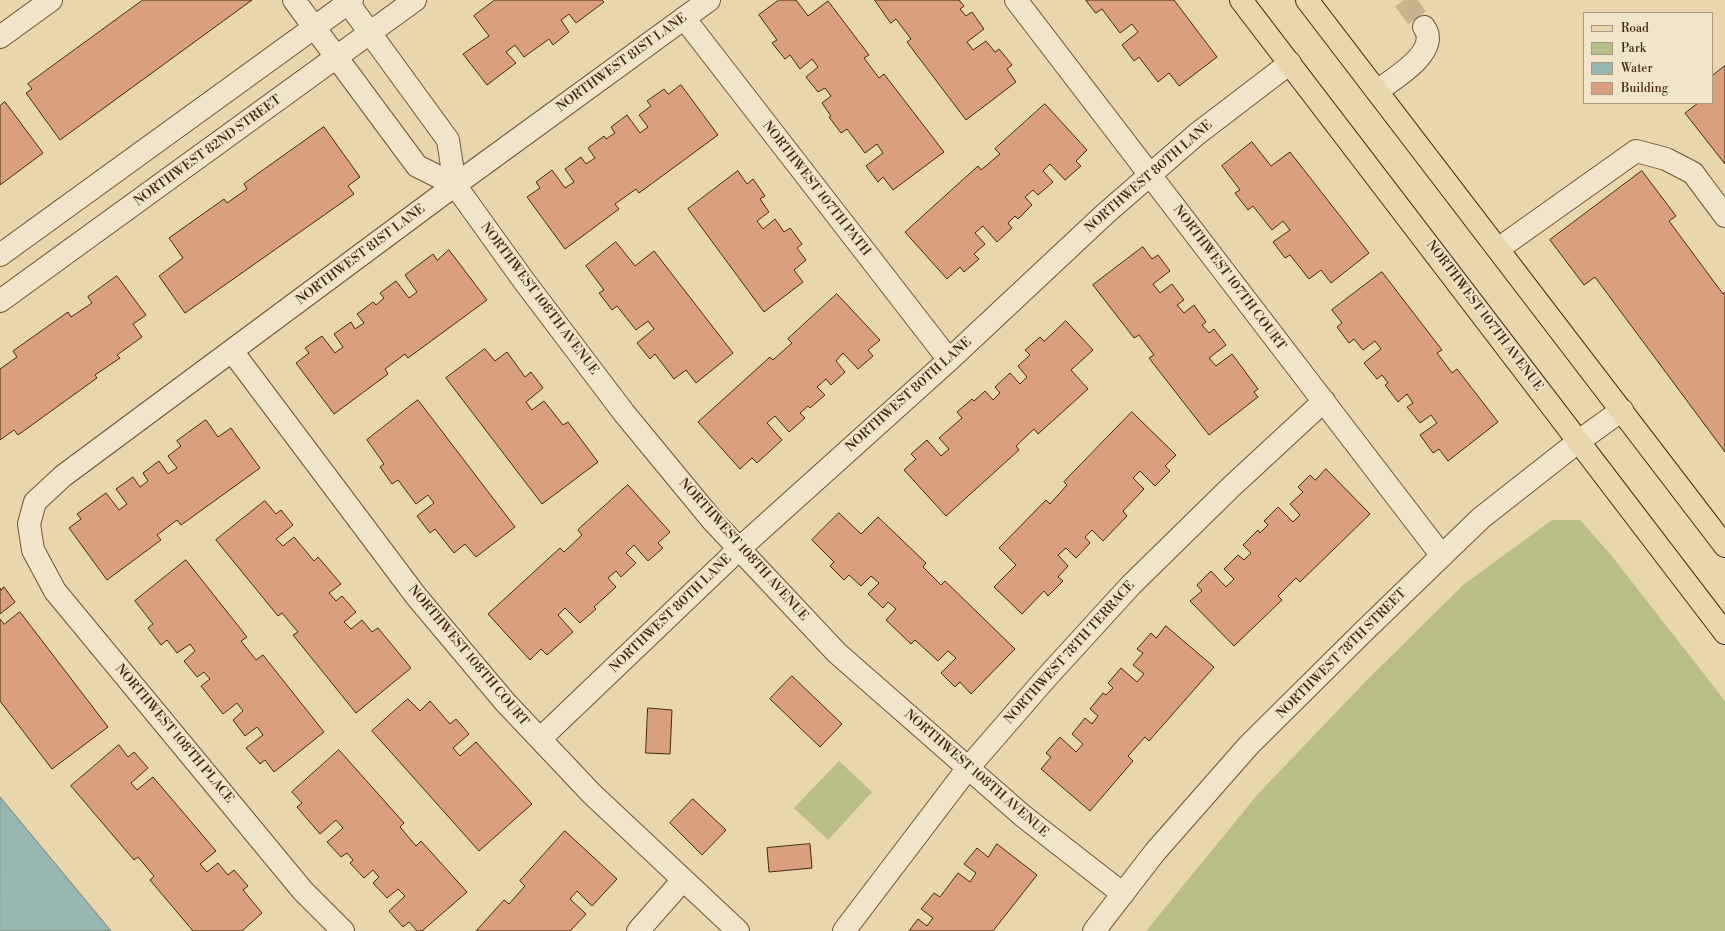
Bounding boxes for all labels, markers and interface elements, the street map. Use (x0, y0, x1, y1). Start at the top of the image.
street label: NORTHWEST 81ST LANE (554, 10, 690, 116)
legend (1583, 12, 1713, 104)
text: Road (1621, 21, 1649, 36)
text: Park (1621, 41, 1646, 56)
text: Water (1621, 61, 1653, 76)
text: Building (1621, 81, 1668, 96)
street label: NORTHWEST 82ND STREET (131, 92, 285, 210)
street label: NORTHWEST 80TH LANE (1082, 117, 1216, 237)
street label: NORTHWEST 107TH PATH (759, 119, 873, 259)
street label: NORTHWEST 81ST LANE (293, 201, 429, 309)
street label: NORTHWEST 107TH COURT (1169, 202, 1289, 354)
street label: NORTHWEST 108TH AVENUE (477, 220, 601, 378)
street label: NORTHWEST 107TH AVENUE (1422, 238, 1546, 394)
street label: NORTHWEST 80TH LANE (843, 334, 975, 456)
street label: NORTHWEST 108TH AVENUE (675, 476, 811, 624)
street label: NORTHWEST 80TH LANE (607, 552, 735, 676)
street label: NORTHWEST 78TH TERRACE (1002, 578, 1138, 728)
street label: NORTHWEST 108TH COURT (404, 582, 532, 730)
street label: NORTHWEST 78TH STREET (1274, 586, 1410, 722)
street label: NORTHWEST 108TH PLACE (111, 661, 237, 807)
street label: NORTHWEST 108TH AVENUE (901, 707, 1051, 841)

